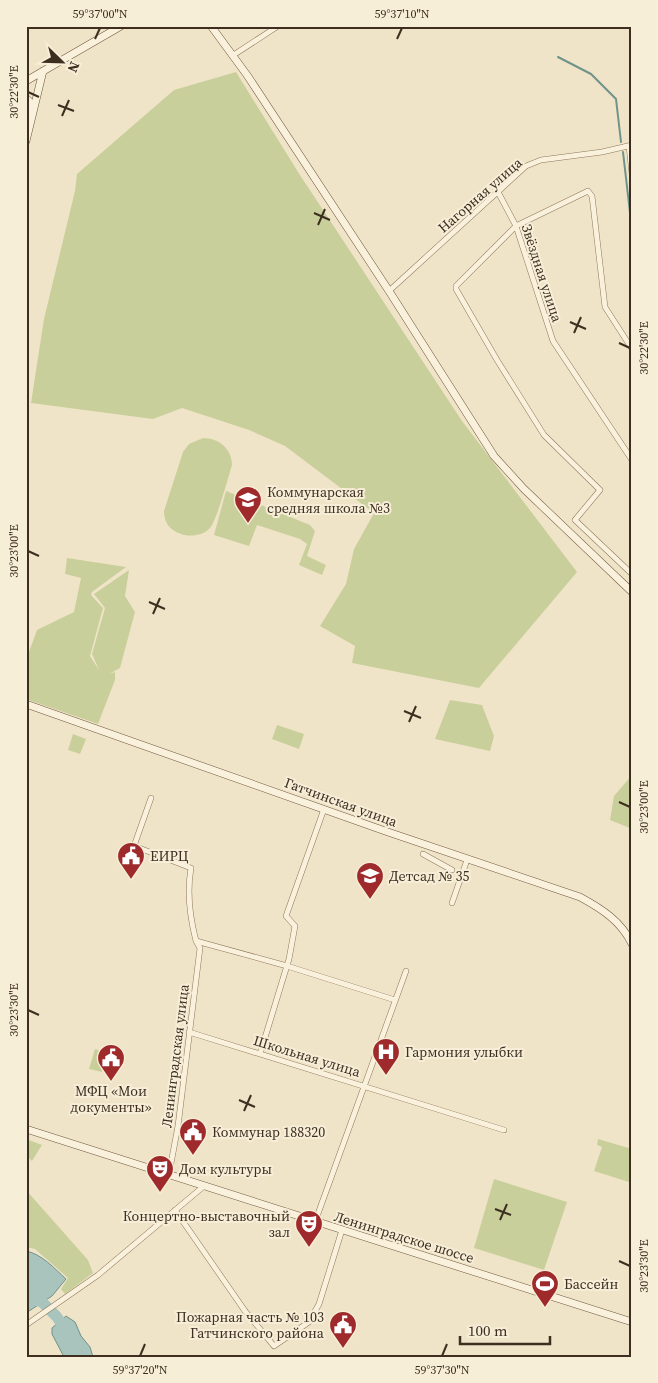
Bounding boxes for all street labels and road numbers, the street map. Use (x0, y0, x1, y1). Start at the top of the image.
street label: Нагорная улица (433, 152, 527, 237)
street label: Звёздная улица (517, 221, 568, 325)
street label: Гатчинская улица (282, 772, 401, 832)
street label: Ленинградская улица (156, 982, 194, 1129)
street label: Школьная улица (251, 1030, 364, 1082)
street label: Ленинградское шоссе (331, 1206, 477, 1268)

